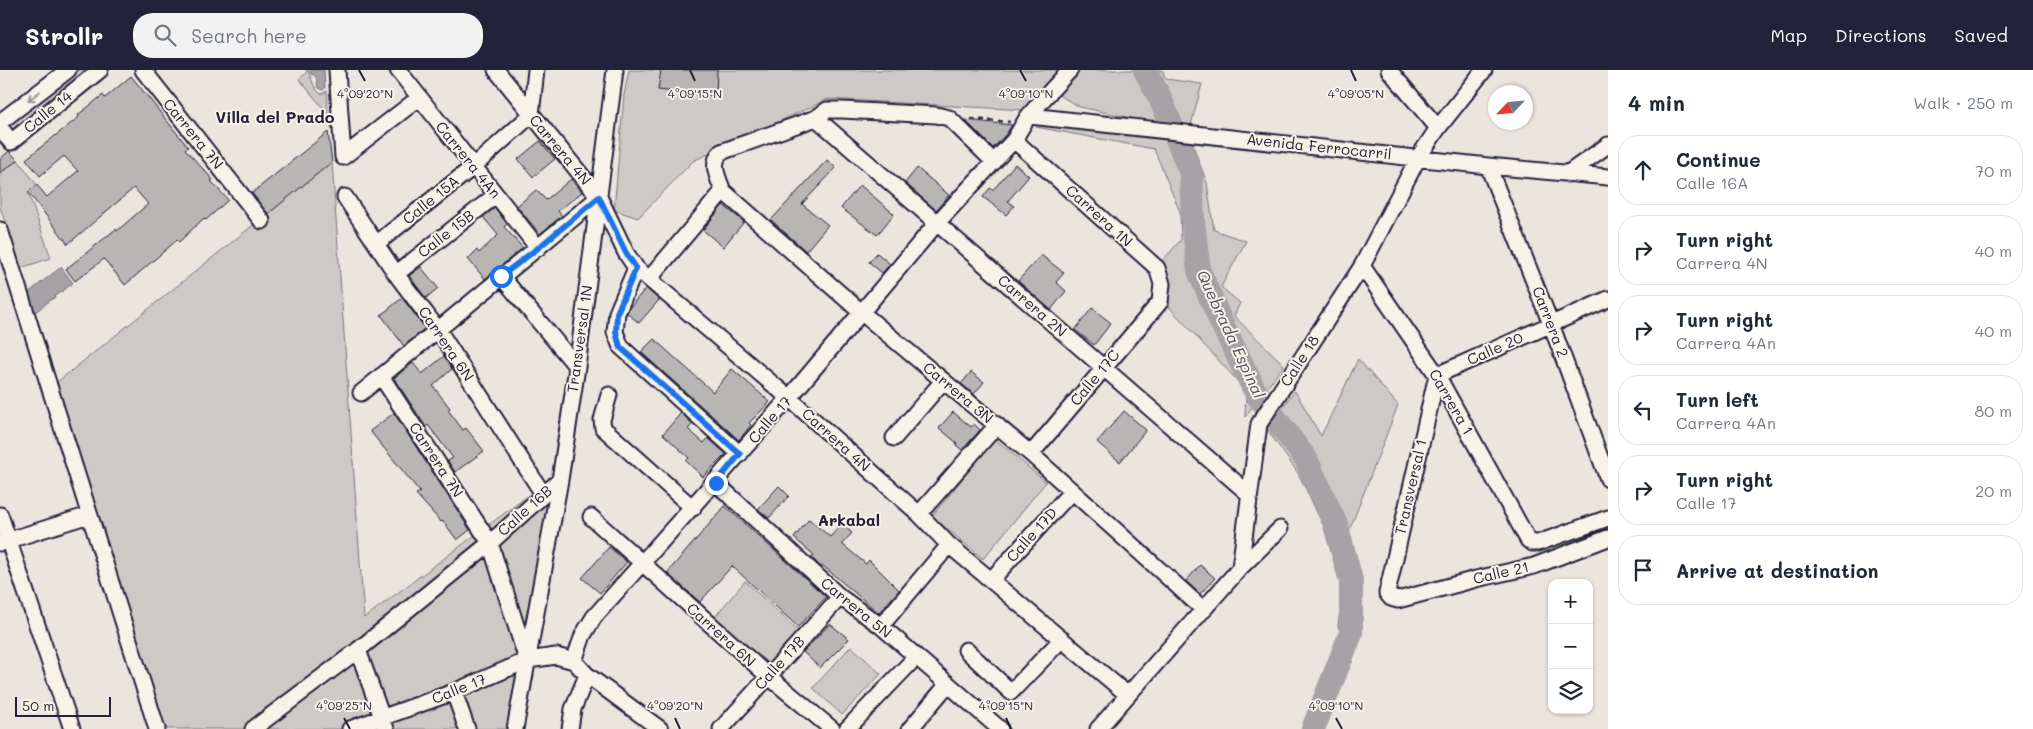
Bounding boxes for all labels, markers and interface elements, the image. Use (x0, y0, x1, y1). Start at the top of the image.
search box (133, 13, 483, 58)
text: Strollr (25, 20, 103, 51)
icon: search (151, 21, 179, 49)
text: Search here (191, 23, 307, 48)
text: Map (1770, 23, 1807, 47)
text: Directions (1835, 23, 1927, 47)
text: Saved (1955, 23, 2008, 47)
street label: Calle 14 (19, 85, 76, 137)
text: 4°09'20"N (337, 85, 393, 101)
text: 4°09'15"N (668, 85, 722, 101)
text: 4°09'10"N (999, 85, 1053, 101)
text: 4°09'05"N (1328, 85, 1384, 101)
north arrow (1488, 85, 1533, 130)
text: 4 min (1628, 89, 1685, 116)
one-way arrow (27, 91, 41, 101)
text: Walk · 250 m (1913, 92, 2013, 113)
street label: Carrera 7N (159, 94, 228, 173)
district label: Villa del Prado (216, 106, 335, 127)
street label: Carrera 4N (525, 110, 596, 189)
street label: Carrera 4An (432, 117, 506, 202)
street label: Avenida Ferrocarril (1246, 128, 1393, 164)
text: Continue (1676, 147, 1761, 172)
icon: ahead (1629, 156, 1657, 184)
text: 70 m (1975, 160, 2012, 181)
street label: Calle 15A (398, 170, 463, 228)
text: Calle 16A (1676, 172, 1748, 193)
street label: Carrera 1N (1062, 180, 1138, 251)
street label: Calle 15B (413, 205, 478, 262)
text: Turn right (1676, 227, 1773, 252)
icon: right (1629, 236, 1657, 264)
text: 40 m (1975, 240, 2012, 261)
text: Carrera 4N (1676, 252, 1768, 273)
route start (490, 265, 513, 288)
water label: Quebrada Espinal (1193, 266, 1270, 401)
street label: Carrera 2N (994, 270, 1071, 341)
street label: Carrera 2 (1528, 283, 1574, 360)
street label: Transversal 1N (562, 284, 596, 394)
street label: Carrera 6N (414, 302, 479, 385)
text: Turn right (1676, 307, 1773, 332)
icon: right (1629, 316, 1657, 344)
text: 40 m (1975, 320, 2012, 341)
street label: Calle 20 (1463, 327, 1526, 369)
street label: Calle 18 (1275, 331, 1323, 390)
text: Carrera 4An (1676, 332, 1776, 353)
street label: Calle 17C (1065, 345, 1124, 410)
street label: Carrera 3N (919, 357, 998, 428)
street label: Carrera 1 (1425, 365, 1479, 438)
text: Turn left (1676, 387, 1759, 412)
street label: Calle 17 (743, 391, 795, 447)
icon: left (1629, 396, 1657, 424)
text: 80 m (1975, 400, 2012, 421)
street label: Carrera 4N (798, 403, 875, 475)
text: Carrera 4An (1676, 412, 1776, 433)
street label: Carrera 7N (405, 418, 469, 501)
street label: Transversal 1 (1389, 437, 1431, 537)
text: Turn right (1676, 467, 1773, 492)
route end (705, 472, 728, 495)
icon: right (1629, 476, 1657, 504)
street label: Calle 16B (493, 480, 556, 540)
text: 20 m (1975, 480, 2012, 501)
text: Calle 17 (1676, 492, 1737, 513)
street label: Calle 17D (1001, 503, 1061, 566)
district label: Arkabal (818, 509, 880, 530)
street label: Calle 21 (1471, 556, 1531, 588)
icon: arrive (1629, 556, 1657, 584)
text: Arrive at destination (1676, 558, 1879, 583)
street label: Carrera 5N (817, 572, 896, 642)
map controls (1548, 579, 1593, 714)
button: + (1548, 579, 1593, 624)
street label: Carrera 6N (683, 598, 760, 671)
button: − (1548, 624, 1593, 669)
street label: Calle 17B (750, 631, 809, 694)
street label: Calle 17 (429, 668, 489, 708)
button: layers (1548, 669, 1593, 714)
scale bar (15, 694, 111, 717)
text: 50 m (22, 696, 54, 715)
text: 4°09'25"N (316, 697, 372, 713)
text: 4°09'20"N (647, 697, 703, 713)
text: 4°09'15"N (979, 697, 1033, 713)
text: 4°09'10"N (1309, 697, 1363, 713)

